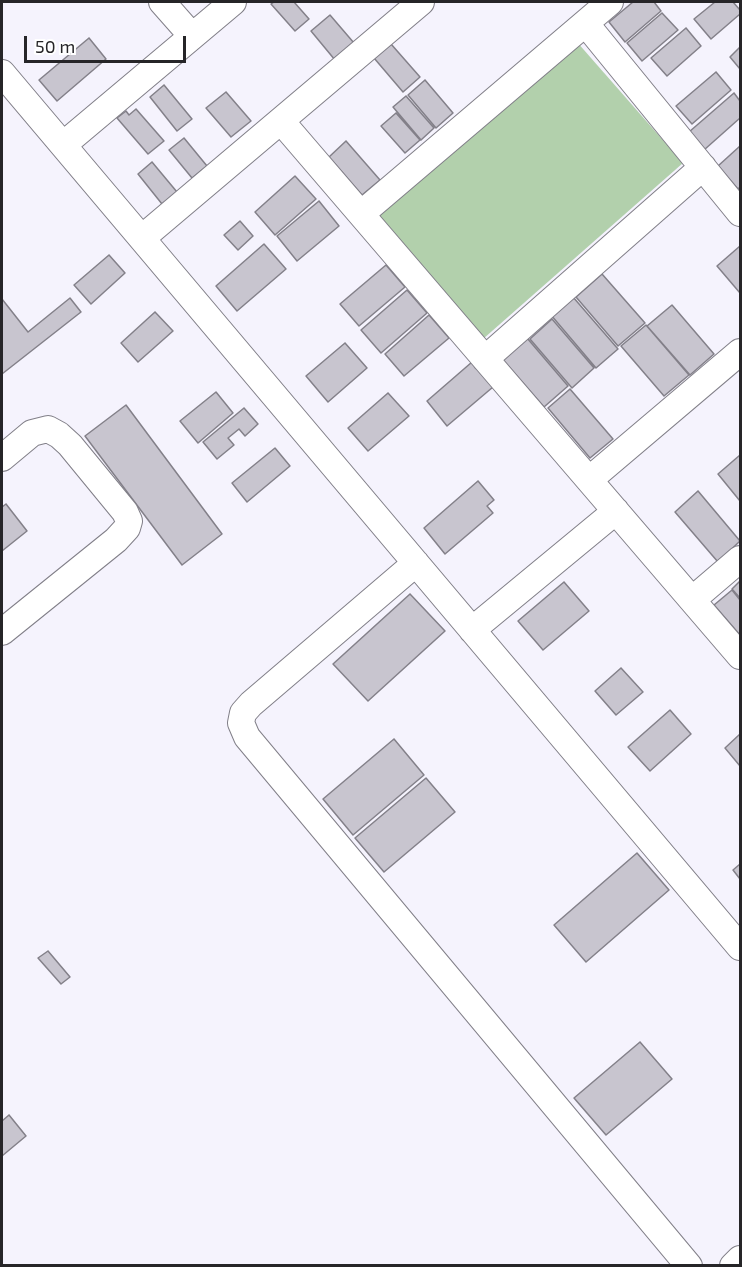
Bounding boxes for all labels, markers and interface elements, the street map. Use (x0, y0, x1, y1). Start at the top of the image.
scale bar (27, 24, 189, 62)
text: 50 m (35, 35, 75, 57)

